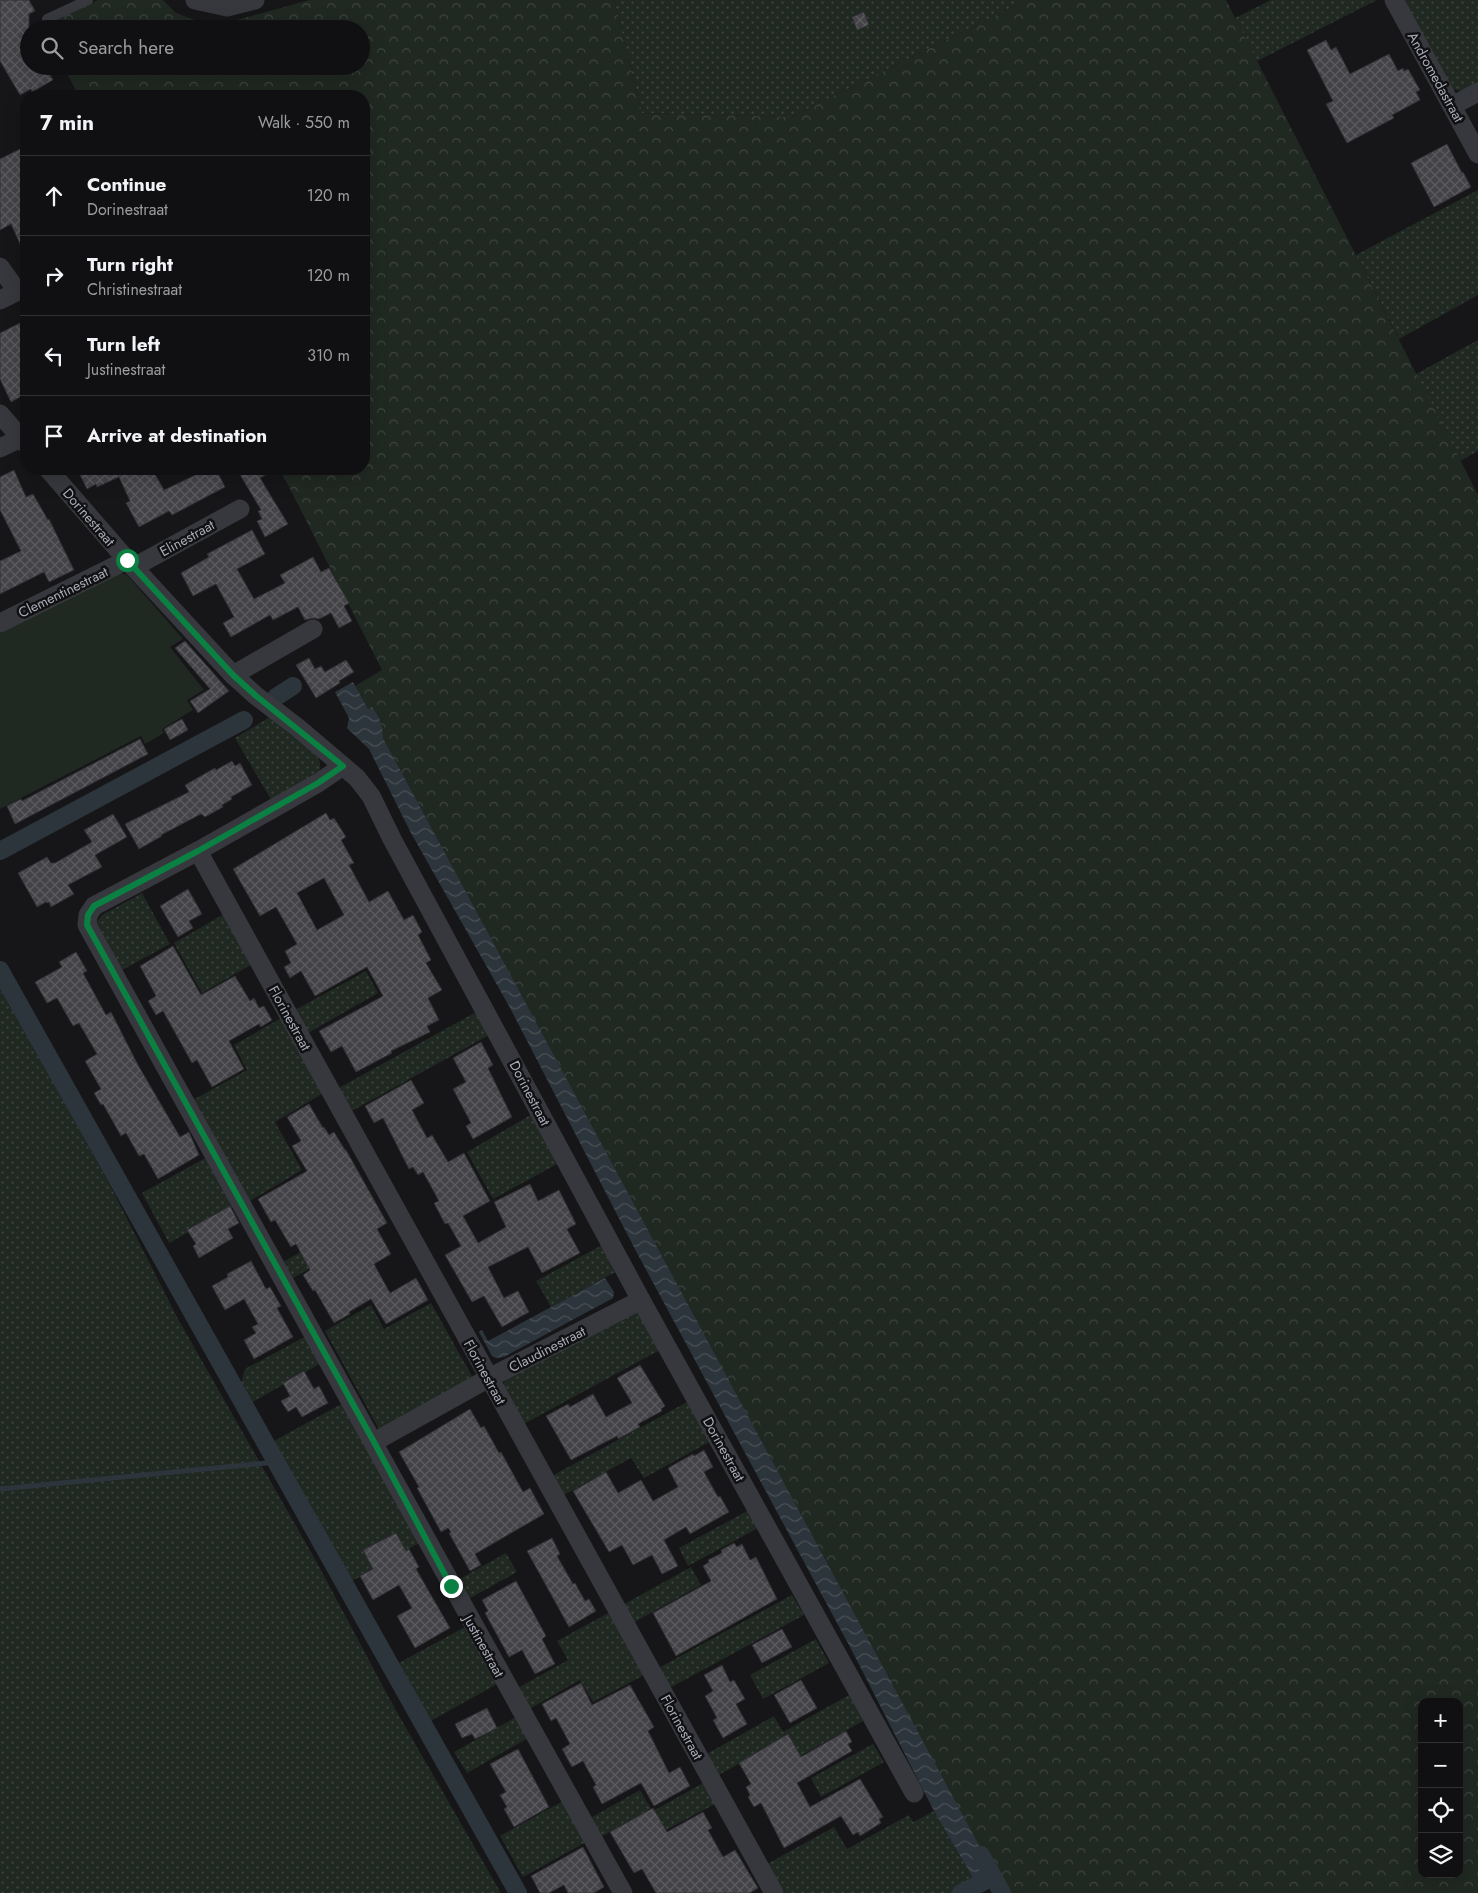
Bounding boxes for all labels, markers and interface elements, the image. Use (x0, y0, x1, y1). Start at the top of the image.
search box (20, 20, 370, 75)
street label: Andromedastraat (1403, 28, 1469, 126)
icon: search (38, 34, 66, 62)
text: Search here (78, 34, 174, 61)
text: 7 min (40, 108, 94, 138)
text: Walk · 550 m (258, 111, 350, 134)
text: Continue (87, 171, 166, 198)
icon: ahead (40, 182, 68, 210)
text: 120 m (307, 184, 350, 207)
text: Dorinestraat (87, 198, 168, 221)
text: Turn right (87, 251, 173, 278)
icon: right (40, 262, 68, 290)
text: 120 m (307, 264, 350, 287)
text: Christinestraat (87, 278, 182, 301)
text: Turn left (87, 331, 160, 358)
icon: left (40, 342, 68, 370)
text: 310 m (307, 344, 350, 367)
text: Justinestraat (87, 358, 165, 381)
icon: arrive (40, 422, 68, 450)
text: Arrive at destination (87, 422, 267, 449)
street label: Dorinestraat (58, 484, 120, 551)
street label: Elinestraat (156, 514, 219, 561)
route start (116, 549, 139, 572)
street label: Clementinestraat (15, 561, 112, 622)
street label: Florinestraat (264, 982, 316, 1055)
street label: Dorinestraat (505, 1057, 556, 1130)
street label: Claudinestraat (505, 1321, 589, 1377)
street label: Florinestraat (459, 1336, 511, 1409)
street label: Dorinestraat (698, 1413, 750, 1485)
route end (440, 1575, 463, 1598)
street label: Justinestraat (458, 1609, 510, 1681)
street label: Florinestraat (656, 1691, 708, 1764)
map controls (1418, 1698, 1463, 1878)
button: + (1418, 1698, 1463, 1743)
button: − (1418, 1743, 1463, 1788)
button: locate (1418, 1788, 1463, 1833)
button: layers (1418, 1833, 1463, 1878)

